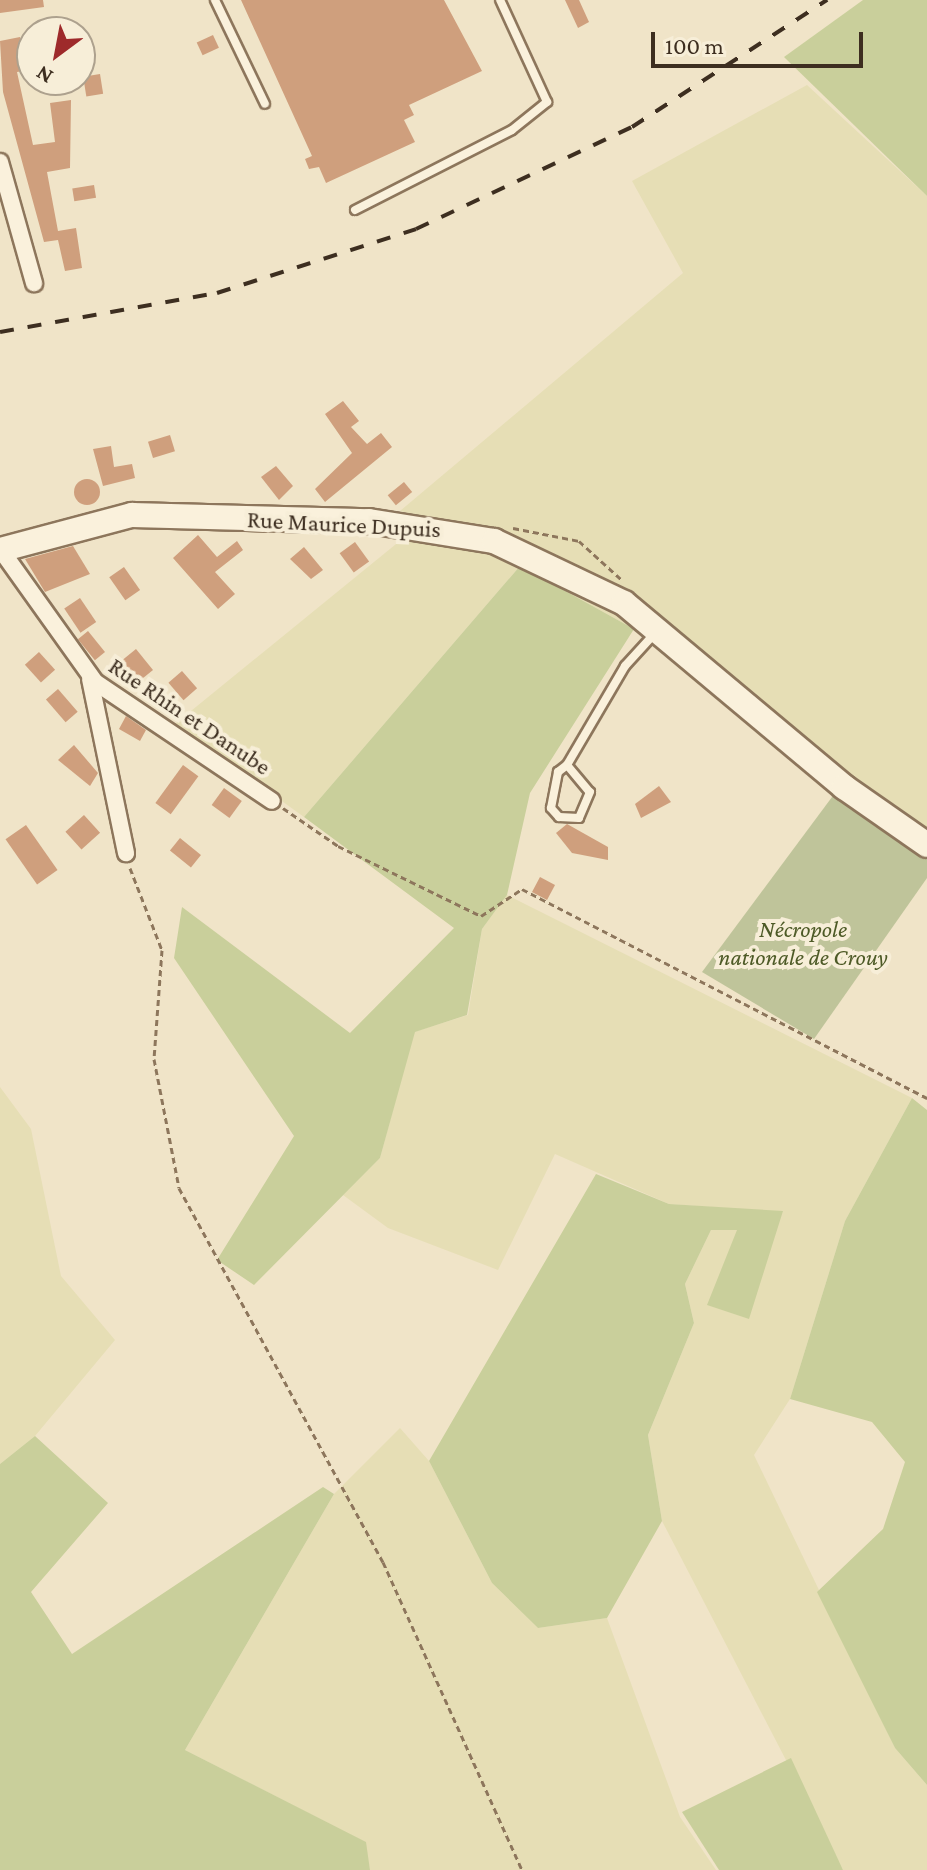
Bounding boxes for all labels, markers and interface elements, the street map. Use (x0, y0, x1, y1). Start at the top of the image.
north arrow (16, 16, 96, 96)
scale bar (655, 16, 867, 66)
text: 100 m (665, 32, 724, 59)
text: N (31, 61, 57, 90)
street label: Rue Maurice Dupuis (246, 505, 442, 543)
street label: Rue Rhin et Danube (104, 651, 276, 781)
park label: Nécropole nationale de Crouy (718, 915, 888, 971)

